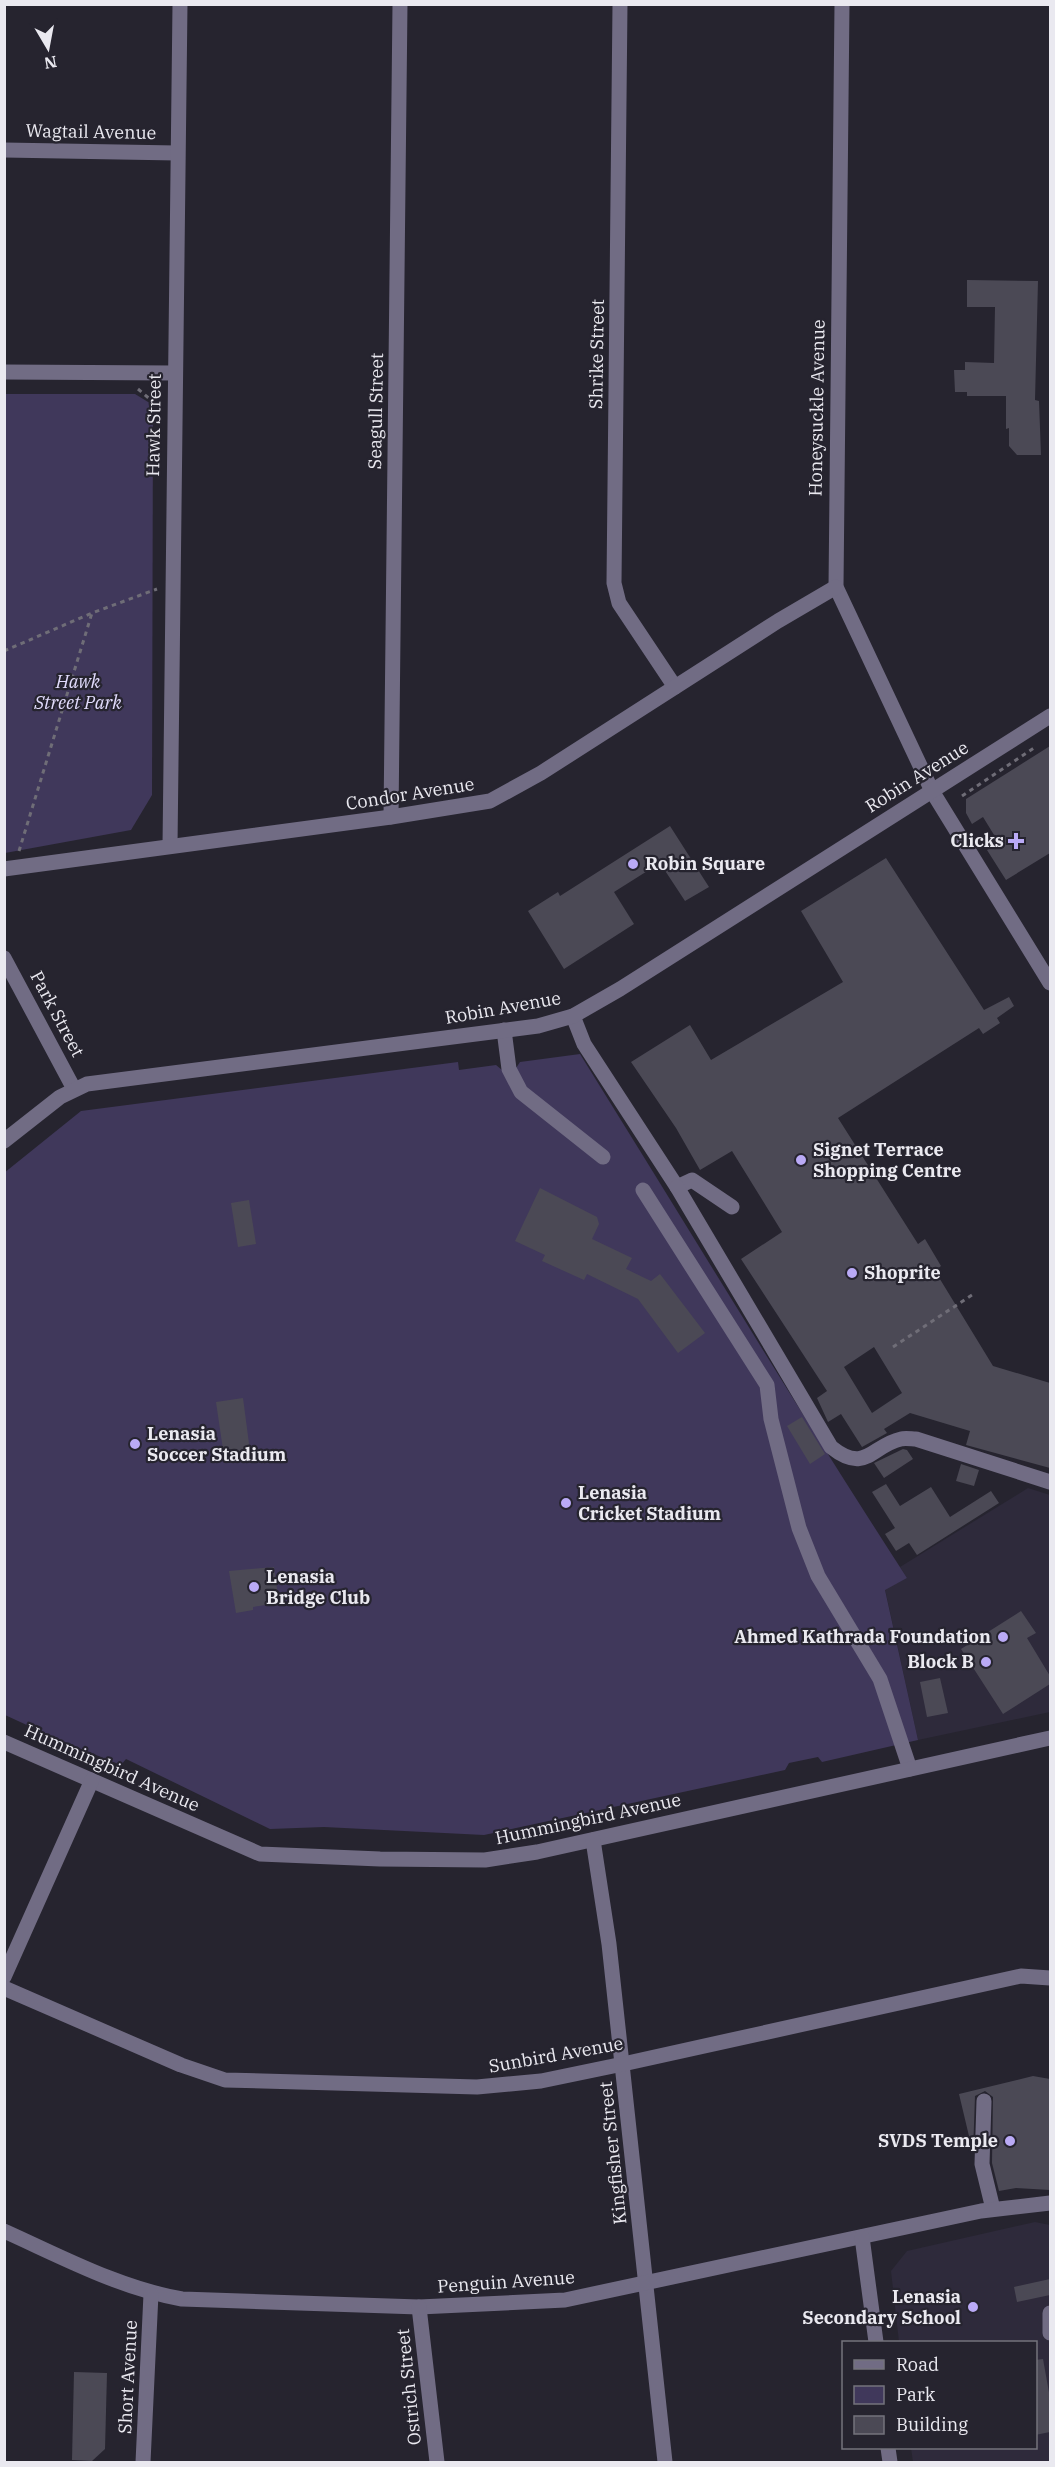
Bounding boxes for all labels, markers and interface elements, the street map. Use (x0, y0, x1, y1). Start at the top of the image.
north arrow (18, 18, 78, 78)
text: N (43, 52, 59, 74)
street label: Wagtail Avenue (26, 119, 156, 144)
street label: Shrike Street (584, 299, 609, 409)
street label: Honeysuckle Avenue (803, 319, 830, 497)
street label: Seagull Street (363, 352, 388, 469)
street label: Hawk Street (141, 373, 166, 477)
park label: Hawk Street Park (33, 670, 122, 714)
street label: Robin Avenue (861, 736, 973, 817)
street label: Condor Avenue (344, 772, 476, 815)
place label: Clicks (950, 829, 1004, 852)
marker: Clicks (1009, 834, 1023, 848)
place label: Robin Square (645, 852, 765, 875)
marker: Robin Square (626, 857, 640, 871)
street label: Park Street (25, 967, 90, 1061)
street label: Robin Avenue (443, 986, 563, 1029)
place label: Signet Terrace Shopping Centre (813, 1138, 962, 1182)
marker: Signet Terrace Shopping Centre (794, 1153, 808, 1167)
place label: Shoprite (864, 1261, 941, 1284)
marker: Shoprite (845, 1266, 859, 1280)
place label: Lenasia Soccer Stadium (147, 1422, 287, 1466)
marker: Lenasia Soccer Stadium (128, 1437, 142, 1451)
place label: Lenasia Cricket Stadium (578, 1481, 722, 1525)
marker: Lenasia Cricket Stadium (559, 1496, 573, 1510)
place label: Lenasia Bridge Club (266, 1565, 370, 1609)
marker: Lenasia Bridge Club (247, 1580, 261, 1594)
place label: Ahmed Kathrada Foundation (734, 1625, 991, 1648)
marker: Ahmed Kathrada Foundation (996, 1630, 1010, 1644)
place label: Block B (907, 1650, 974, 1673)
marker: Block B (979, 1655, 993, 1669)
street label: Hummingbird Avenue (21, 1719, 203, 1817)
street label: Hummingbird Avenue (493, 1788, 683, 1849)
street label: Sunbird Avenue (487, 2031, 625, 2078)
street label: Kingfisher Street (594, 2081, 631, 2226)
place label: SVDS Temple (878, 2129, 998, 2152)
marker: SVDS Temple (1003, 2134, 1017, 2148)
street label: Penguin Avenue (437, 2265, 575, 2298)
place label: Lenasia Secondary School (802, 2285, 961, 2329)
marker: Lenasia Secondary School (966, 2300, 980, 2314)
street label: Short Avenue (113, 2319, 142, 2434)
street label: Ostrich Street (391, 2328, 426, 2446)
legend (842, 2341, 1037, 2449)
text: Road (896, 2353, 939, 2376)
text: Park (896, 2383, 936, 2406)
text: Building (896, 2413, 968, 2436)

